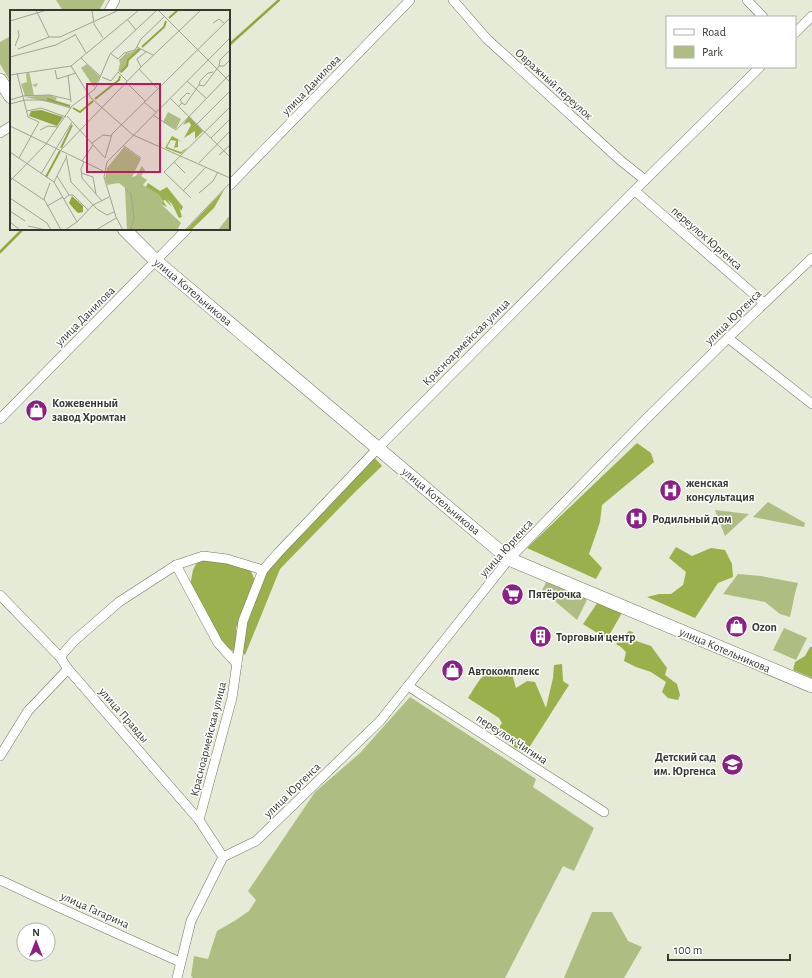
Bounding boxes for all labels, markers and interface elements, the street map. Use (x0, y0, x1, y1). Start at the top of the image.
inset map (10, 10, 230, 230)
legend (666, 16, 796, 68)
text: Road (702, 26, 726, 38)
street label: Овражный переулок (512, 46, 596, 123)
text: Park (702, 46, 723, 58)
street label: улица Данилова (279, 52, 344, 119)
street label: переулок Юргенса (669, 204, 745, 273)
street label: улица Котельникова (150, 255, 235, 329)
street label: улица Данилова (52, 284, 118, 349)
street label: улица Юргенса (702, 287, 765, 348)
street label: Красноармейская улица (420, 296, 513, 389)
shop icon: Кожевенный завод Хромтан (24, 397, 50, 423)
place label: Кожевенный завод Хромтан (52, 397, 126, 423)
street label: улица Котельникова (398, 464, 483, 538)
hospital icon: женская консультация (657, 477, 683, 503)
place label: женская консультация (686, 477, 755, 504)
hospital icon: Родильный дом (624, 506, 650, 532)
place label: Родильный дом (652, 513, 732, 525)
street label: улица Юргенса (476, 516, 536, 581)
supermarket icon: Пятёрочка (499, 581, 525, 607)
place label: Пятёрочка (528, 588, 582, 600)
shop icon: Ozon (723, 614, 749, 640)
place label: Ozon (752, 621, 777, 633)
building icon: Торговый центр (528, 624, 554, 650)
street label: улица Котельникова (676, 625, 773, 676)
place label: Торговый центр (556, 631, 635, 643)
shop icon: Автокомплекс (440, 658, 466, 684)
place label: Автокомплекс (468, 665, 540, 677)
street label: Красноармейская улица (188, 680, 229, 798)
street label: улица Правды (95, 684, 151, 746)
street label: переулок Чигина (474, 712, 550, 768)
place label: Детский сад им. Юргенса (654, 751, 716, 777)
school or university icon: Детский сад им. Юргенса (719, 751, 745, 777)
street label: улица Юргенса (261, 760, 324, 821)
street label: улица Гагарина (58, 889, 132, 932)
north arrow (16, 922, 56, 962)
text: N (32, 927, 40, 938)
scale bar (668, 936, 790, 962)
text: 100 m (674, 944, 702, 956)

